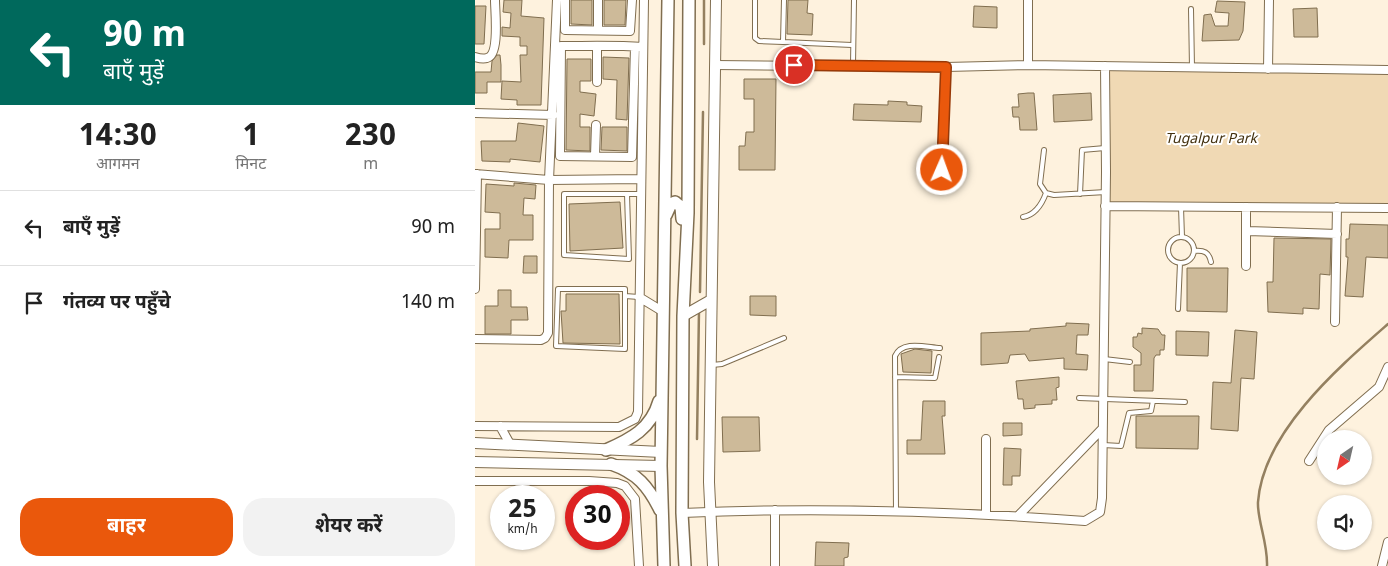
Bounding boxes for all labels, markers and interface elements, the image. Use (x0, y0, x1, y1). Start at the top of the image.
text: 90 m (103, 15, 186, 60)
icon: left (20, 20, 85, 85)
pin (773, 44, 815, 86)
icon: arrive (780, 51, 808, 79)
text: बाएँ मुड़ें (103, 59, 164, 88)
text: 14:30 (79, 118, 157, 157)
text: 1 (242, 118, 259, 157)
text: 230 (345, 118, 396, 157)
park label: Tugalpur Park (1165, 130, 1260, 149)
position arrow (915, 143, 967, 195)
text: आगमन (96, 155, 140, 176)
text: मिनट (236, 155, 266, 176)
text: m (363, 155, 378, 176)
icon: left (20, 214, 48, 242)
text: बाएँ मुड़ें (63, 216, 120, 241)
text: 90 m (411, 216, 455, 241)
icon: arrive (20, 289, 48, 317)
text: गंतव्य पर पहुँचे (63, 291, 171, 316)
text: 140 m (401, 291, 455, 316)
north arrow (1317, 430, 1373, 485)
map controls (1317, 430, 1372, 550)
speed limit sign: 30 (565, 485, 630, 550)
text: 25 (508, 495, 537, 527)
button: sound (1317, 495, 1372, 550)
button: बाहर (20, 498, 233, 556)
button: शेयर करें (243, 498, 455, 556)
text: km/h (507, 522, 538, 538)

